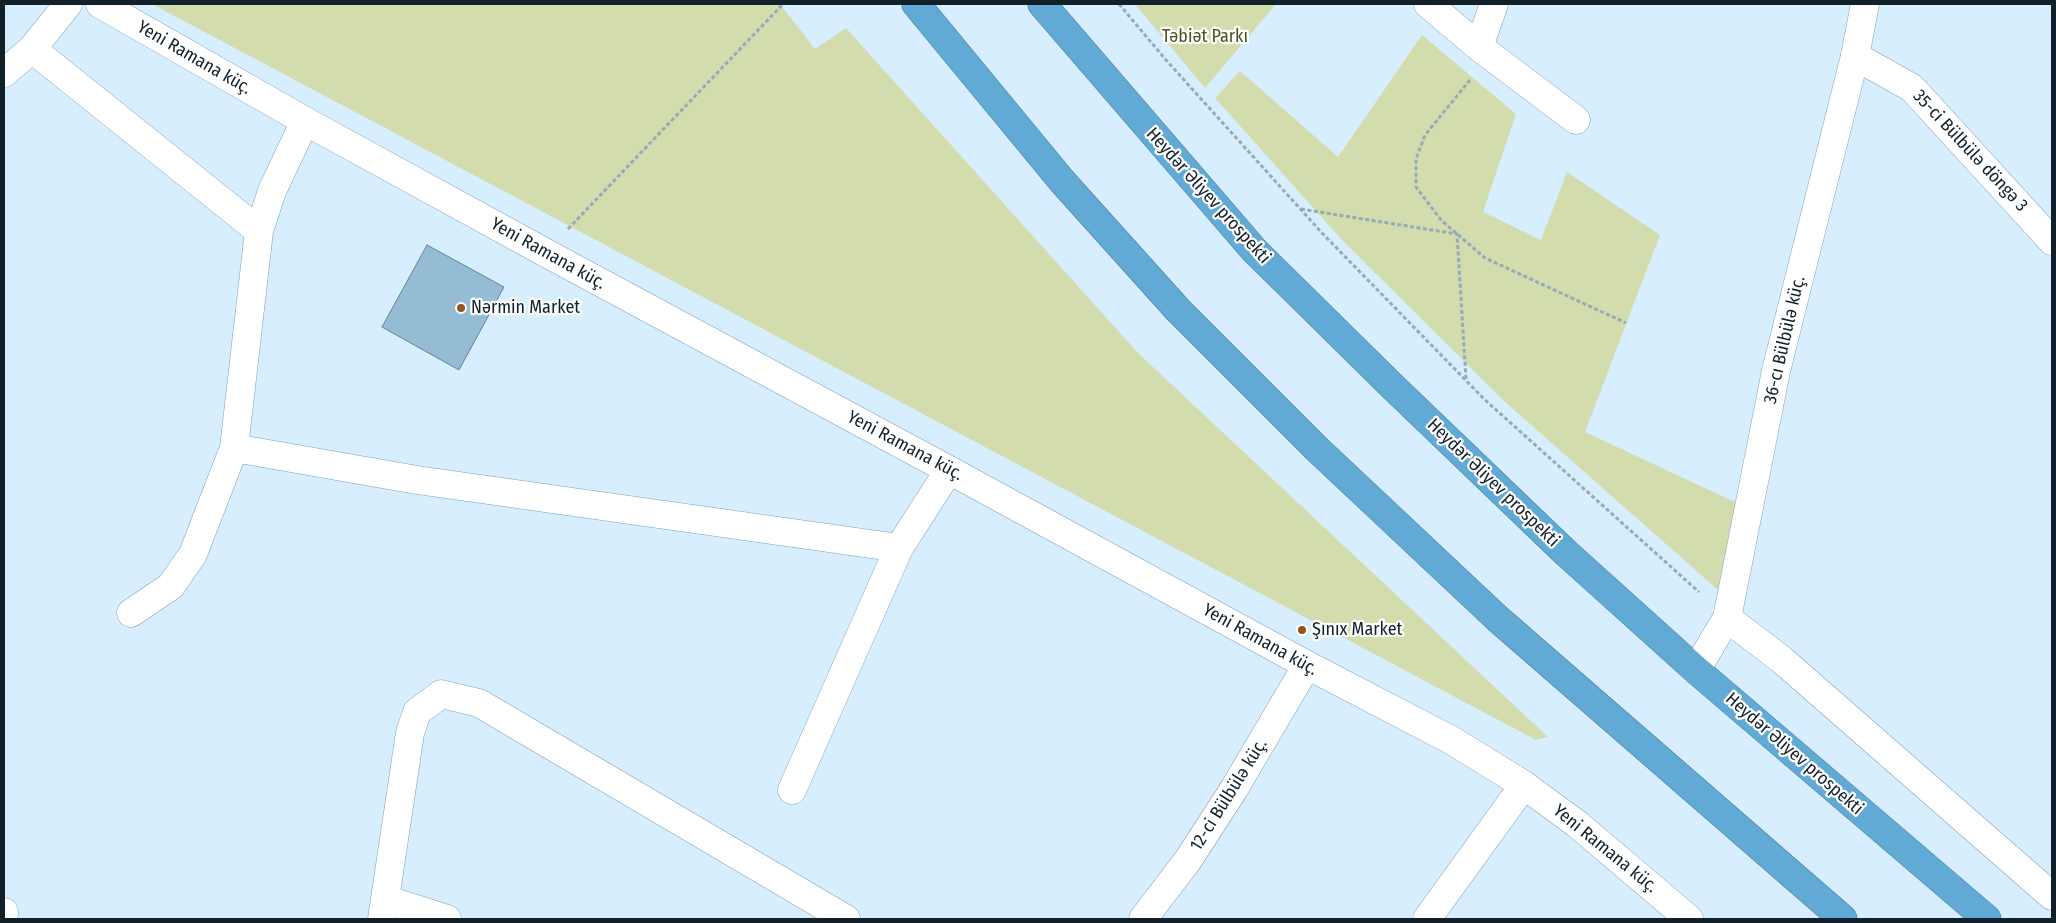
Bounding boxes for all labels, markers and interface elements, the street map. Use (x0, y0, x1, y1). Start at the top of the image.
street label: Yeni Ramana küç. (133, 17, 255, 99)
park label: Təbiət Parkı (1162, 26, 1248, 48)
street label: 35-ci Bülbülə döngə 3 (1908, 86, 2032, 216)
street label: Heydər Əliyev prospekti (1141, 124, 1275, 268)
street label: Yeni Ramana küç. (487, 214, 609, 294)
street label: 36-cı Bülbülə küç. (1760, 274, 1810, 406)
place label: Nərmin Market (471, 297, 580, 319)
marker: Nərmin Market (455, 302, 467, 314)
street label: Yeni Ramana küç. (843, 406, 967, 486)
street label: Heydər Əliyev prospekti (1422, 414, 1564, 552)
street label: Yeni Ramana küç. (1199, 600, 1321, 680)
place label: Şınıx Market (1312, 619, 1403, 641)
marker: Şınıx Market (1296, 624, 1308, 636)
street label: Heydər Əliyev prospekti (1721, 688, 1867, 820)
street label: 12-ci Bülbülə küç. (1186, 735, 1272, 855)
street label: Yeni Ramana küç. (1548, 800, 1662, 898)

